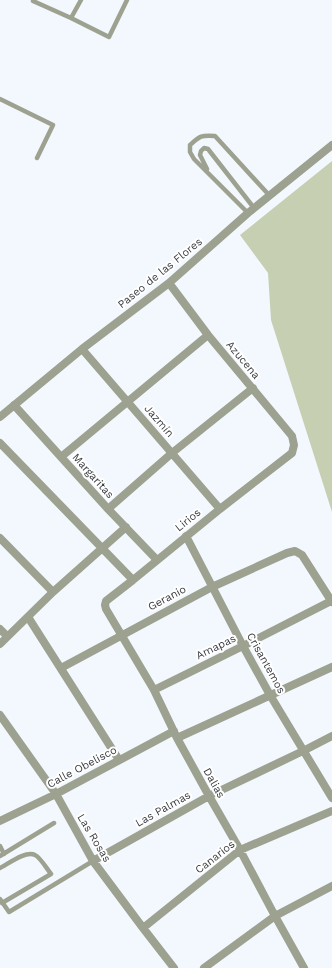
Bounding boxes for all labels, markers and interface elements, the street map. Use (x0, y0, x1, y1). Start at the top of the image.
street label: Paseo de las Flores (115, 235, 205, 311)
street label: Azucena (223, 338, 263, 382)
street label: Jazmín (142, 402, 176, 440)
street label: Margaritas (69, 451, 117, 501)
street label: Lirios (173, 506, 204, 534)
street label: Geranio (146, 583, 188, 613)
street label: Crisantemos (244, 630, 288, 696)
street label: Amapas (194, 632, 238, 662)
street label: Calle Obelisco (45, 743, 119, 791)
street label: Dalias (200, 766, 228, 801)
street label: Las Palmas (133, 788, 193, 830)
street label: Las Rosas (75, 812, 114, 865)
street label: Canarios (193, 837, 238, 876)

